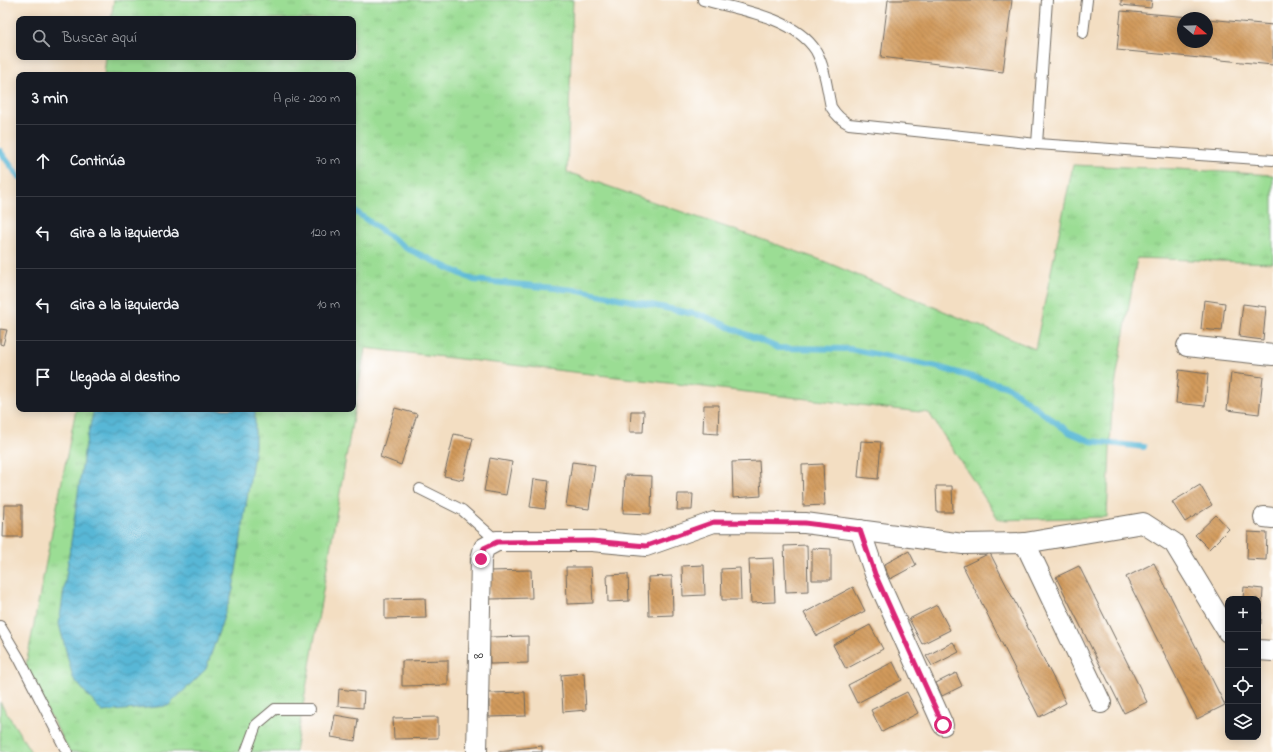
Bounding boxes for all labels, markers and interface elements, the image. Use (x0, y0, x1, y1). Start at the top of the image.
north arrow (1177, 12, 1213, 48)
search box (16, 16, 356, 60)
icon: search (30, 27, 52, 49)
text: Buscar aquí (62, 27, 137, 49)
text: 3 min (32, 86, 68, 111)
text: A pie · 200 m (273, 89, 340, 108)
icon: ahead (32, 150, 54, 172)
text: Continúa (70, 150, 125, 172)
text: 70 m (316, 151, 340, 170)
icon: left (32, 222, 54, 244)
text: Gira a la izquierda (70, 222, 179, 244)
text: 120 m (310, 223, 340, 242)
icon: left (32, 294, 54, 316)
text: Gira a la izquierda (70, 294, 179, 316)
text: 10 m (317, 295, 340, 314)
icon: arrive (32, 366, 54, 388)
text: Llegada al destino (70, 366, 180, 388)
route end (472, 550, 490, 568)
map controls (1225, 596, 1261, 740)
button: + (1225, 596, 1261, 632)
button: − (1225, 632, 1261, 668)
street label: 8 (467, 653, 491, 659)
button: locate (1225, 668, 1261, 704)
button: layers (1225, 704, 1261, 740)
route start (934, 716, 952, 734)

